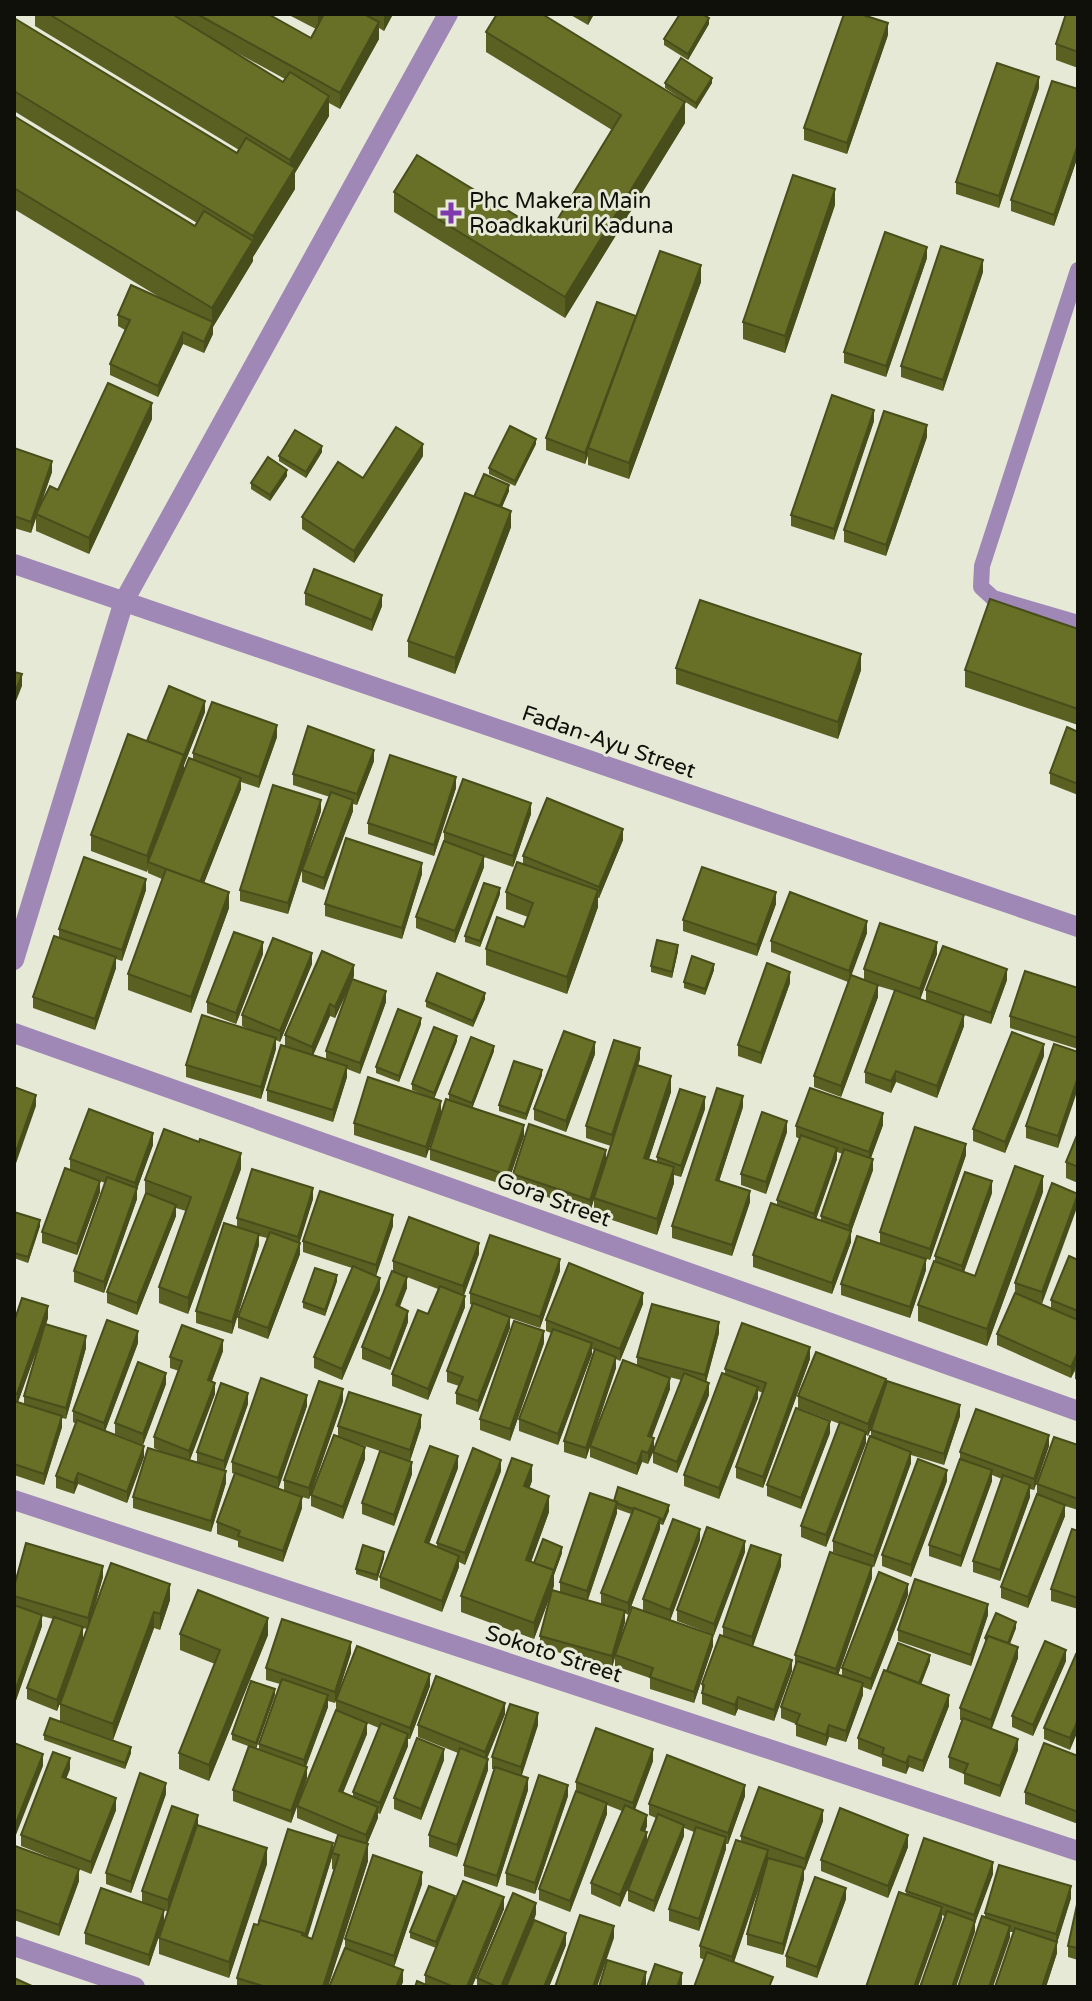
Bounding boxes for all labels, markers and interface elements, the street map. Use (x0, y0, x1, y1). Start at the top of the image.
place label: Phc Makera Main Roadkakuri Kaduna (469, 188, 674, 239)
marker: Phc Makera Main Roadkakuri Kaduna (440, 202, 462, 224)
street label: Fadan-Ayu Street (518, 700, 699, 784)
street label: Gora Street (493, 1167, 614, 1233)
street label: Sokoto Street (482, 1620, 625, 1688)

